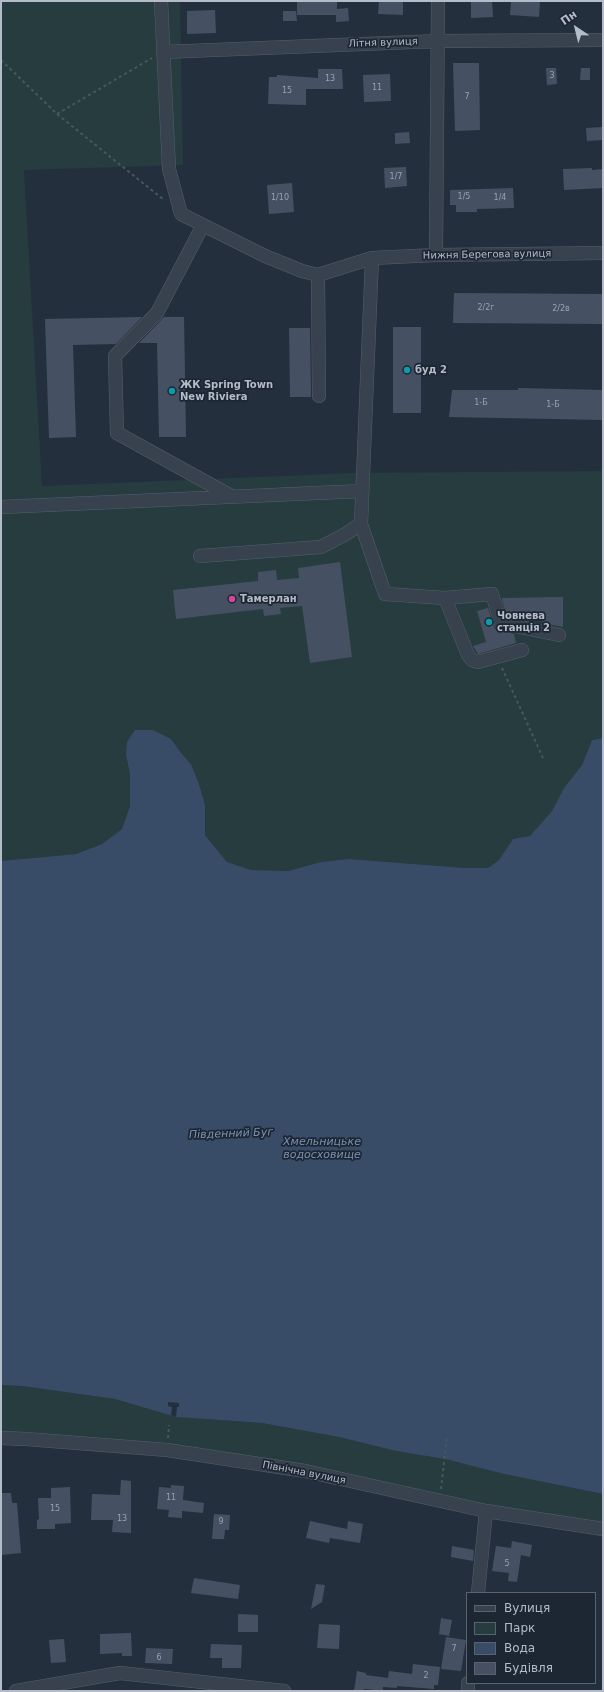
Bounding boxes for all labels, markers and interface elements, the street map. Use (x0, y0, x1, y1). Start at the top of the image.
north arrow (556, 8, 596, 48)
text: Пн (558, 8, 579, 28)
street label: Літня вулиця (348, 36, 418, 50)
house number: 3 (549, 71, 555, 81)
house number: 13 (325, 74, 335, 84)
house number: 11 (372, 83, 382, 93)
house number: 15 (282, 86, 292, 96)
house number: 7 (464, 92, 470, 102)
house number: 1/7 (390, 172, 402, 182)
house number: 1/5 (458, 192, 470, 202)
house number: 1/10 (271, 193, 289, 203)
house number: 1/4 (494, 193, 506, 203)
street label: Нижня Берегова вулиця (423, 248, 551, 262)
house number: 2/2г (477, 303, 495, 313)
house number: 2/2в (552, 304, 570, 314)
place label: буд 2 (415, 364, 447, 376)
marker: буд 2 (402, 365, 412, 375)
place label: ЖК Spring Town New Riviera (180, 379, 273, 402)
marker: ЖК Spring Town New Riviera (167, 386, 177, 396)
house number: 1-Б (474, 398, 488, 408)
house number: 1-Б (546, 400, 560, 410)
place label: Тамерлан (240, 593, 297, 605)
marker: Тамерлан (227, 594, 237, 604)
place label: Човнева станція 2 (497, 610, 550, 634)
marker: Човнева станція 2 (484, 617, 494, 627)
water label: Південний Буг (189, 1126, 273, 1142)
water label: Хмельницьке водосховище (283, 1135, 361, 1161)
street label: Північна вулиця (261, 1459, 347, 1487)
house number: 11 (166, 1493, 176, 1503)
house number: 15 (50, 1504, 60, 1514)
house number: 13 (117, 1514, 127, 1524)
house number: 9 (218, 1517, 224, 1527)
house number: 5 (504, 1559, 510, 1569)
legend (466, 1592, 596, 1684)
text: Вулиця (504, 1601, 550, 1615)
text: Парк (504, 1621, 535, 1635)
text: Вода (504, 1641, 535, 1655)
house number: 7 (451, 1644, 457, 1654)
house number: 6 (156, 1653, 162, 1663)
text: Будівля (504, 1661, 553, 1675)
house number: 2 (423, 1671, 429, 1681)

